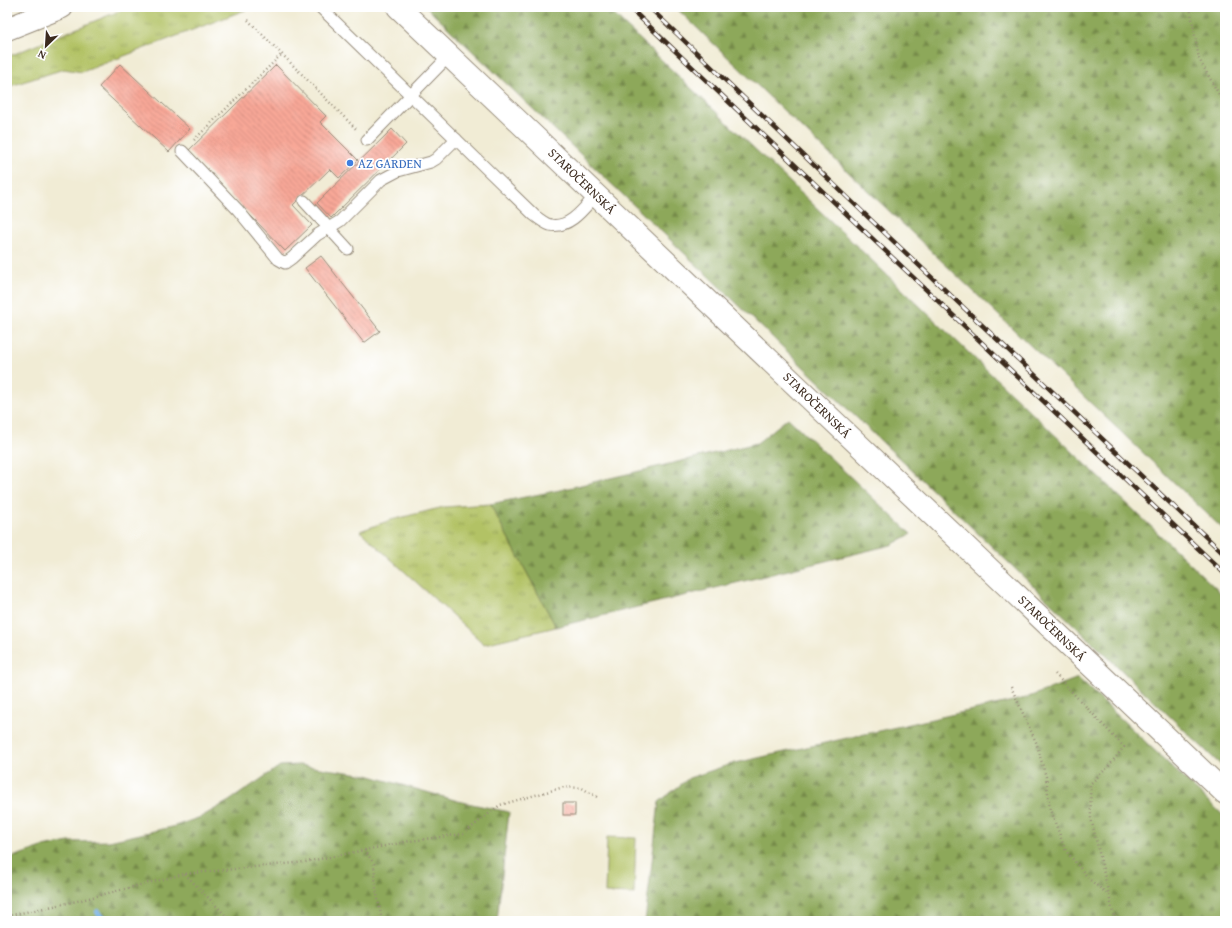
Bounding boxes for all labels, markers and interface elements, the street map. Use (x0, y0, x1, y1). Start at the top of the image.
north arrow (26, 26, 66, 66)
text: N (34, 46, 48, 64)
street label: STAROČERNSKÁ (544, 144, 620, 218)
place label: AZ GARDEN (358, 154, 422, 173)
marker: AZ GARDEN (345, 158, 355, 168)
street label: STAROČERNSKÁ (779, 368, 855, 442)
street label: STAROČERNSKÁ (1014, 591, 1090, 665)

